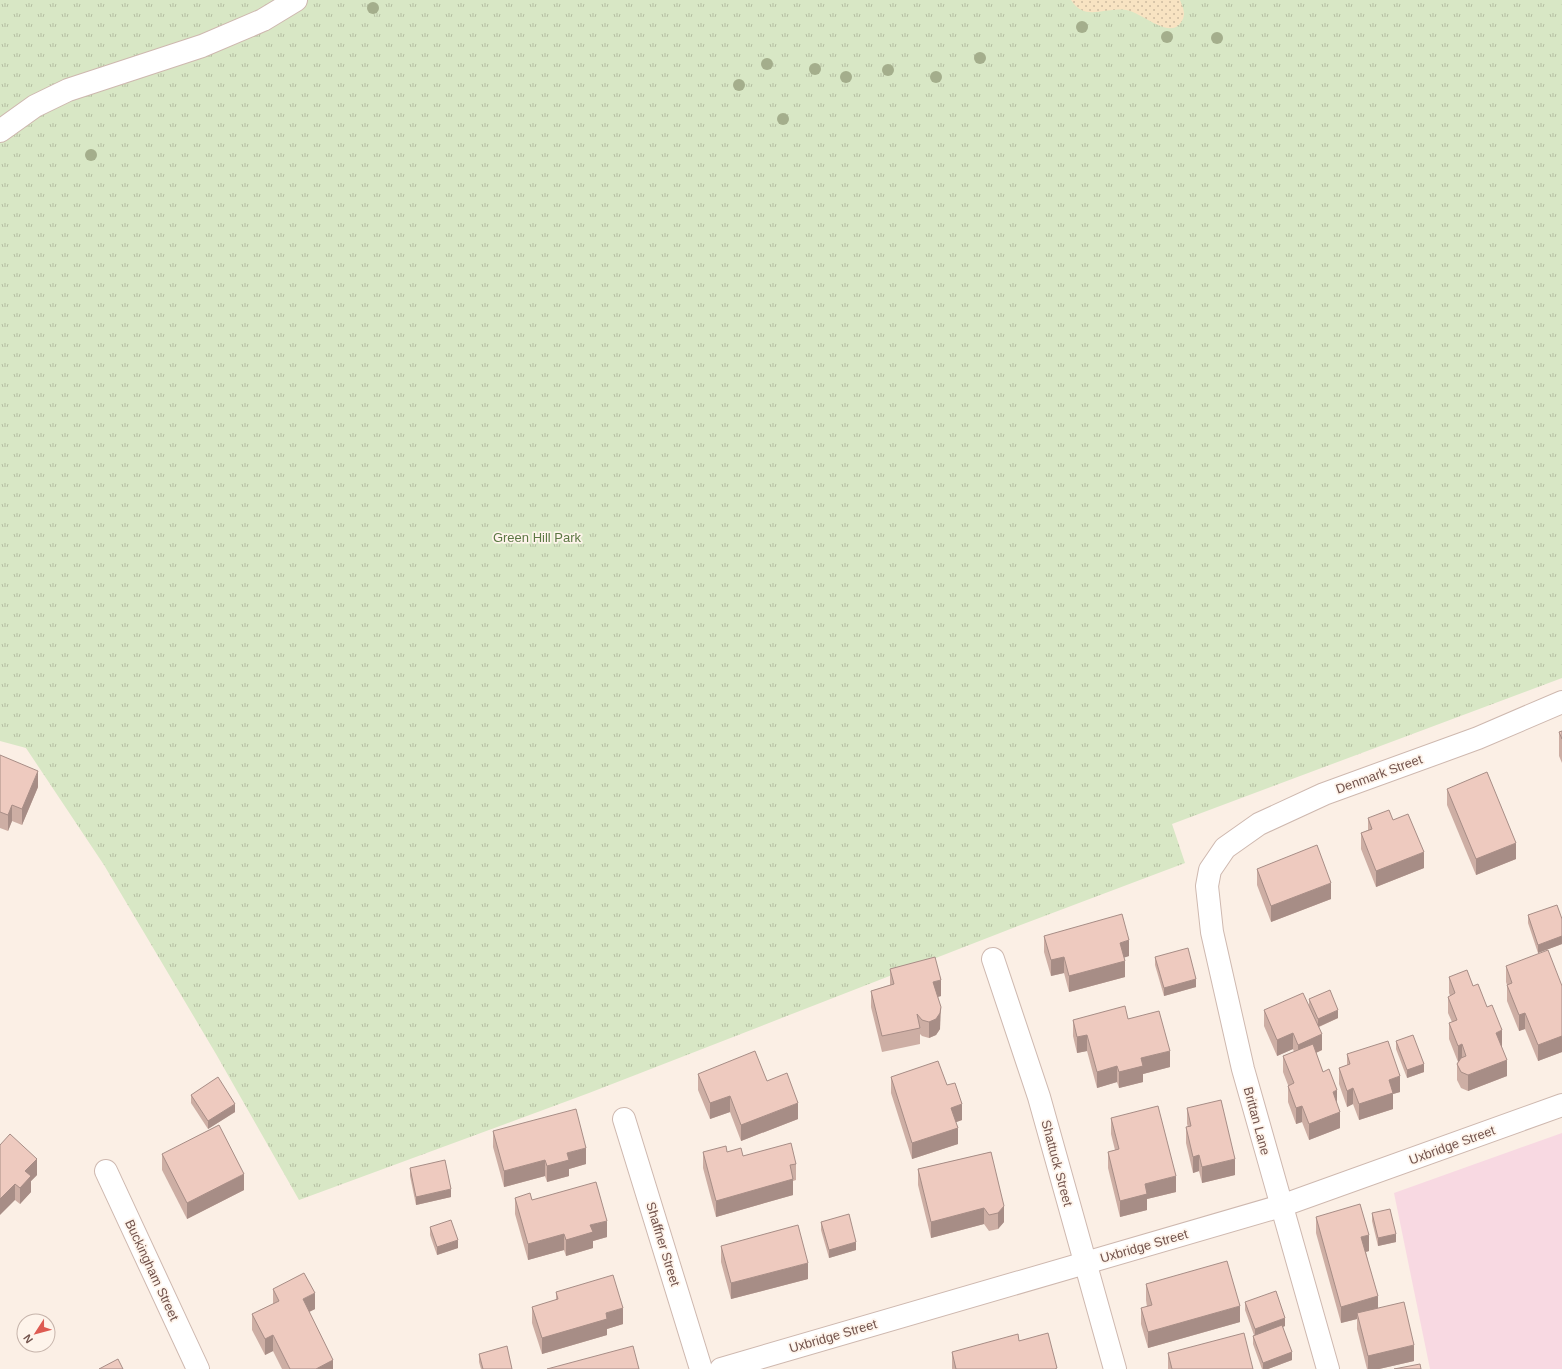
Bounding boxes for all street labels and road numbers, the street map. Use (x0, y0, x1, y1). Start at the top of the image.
street label: Denmark Street (1334, 751, 1425, 797)
street label: Brittan Lane (1241, 1085, 1273, 1157)
street label: Shattuck Street (1038, 1118, 1076, 1208)
street label: Uxbridge Street (1407, 1122, 1497, 1167)
street label: Shaffner Street (643, 1200, 683, 1288)
street label: Buckingham Street (122, 1217, 182, 1323)
street label: Uxbridge Street (1099, 1226, 1190, 1266)
street label: Uxbridge Street (788, 1316, 879, 1356)

